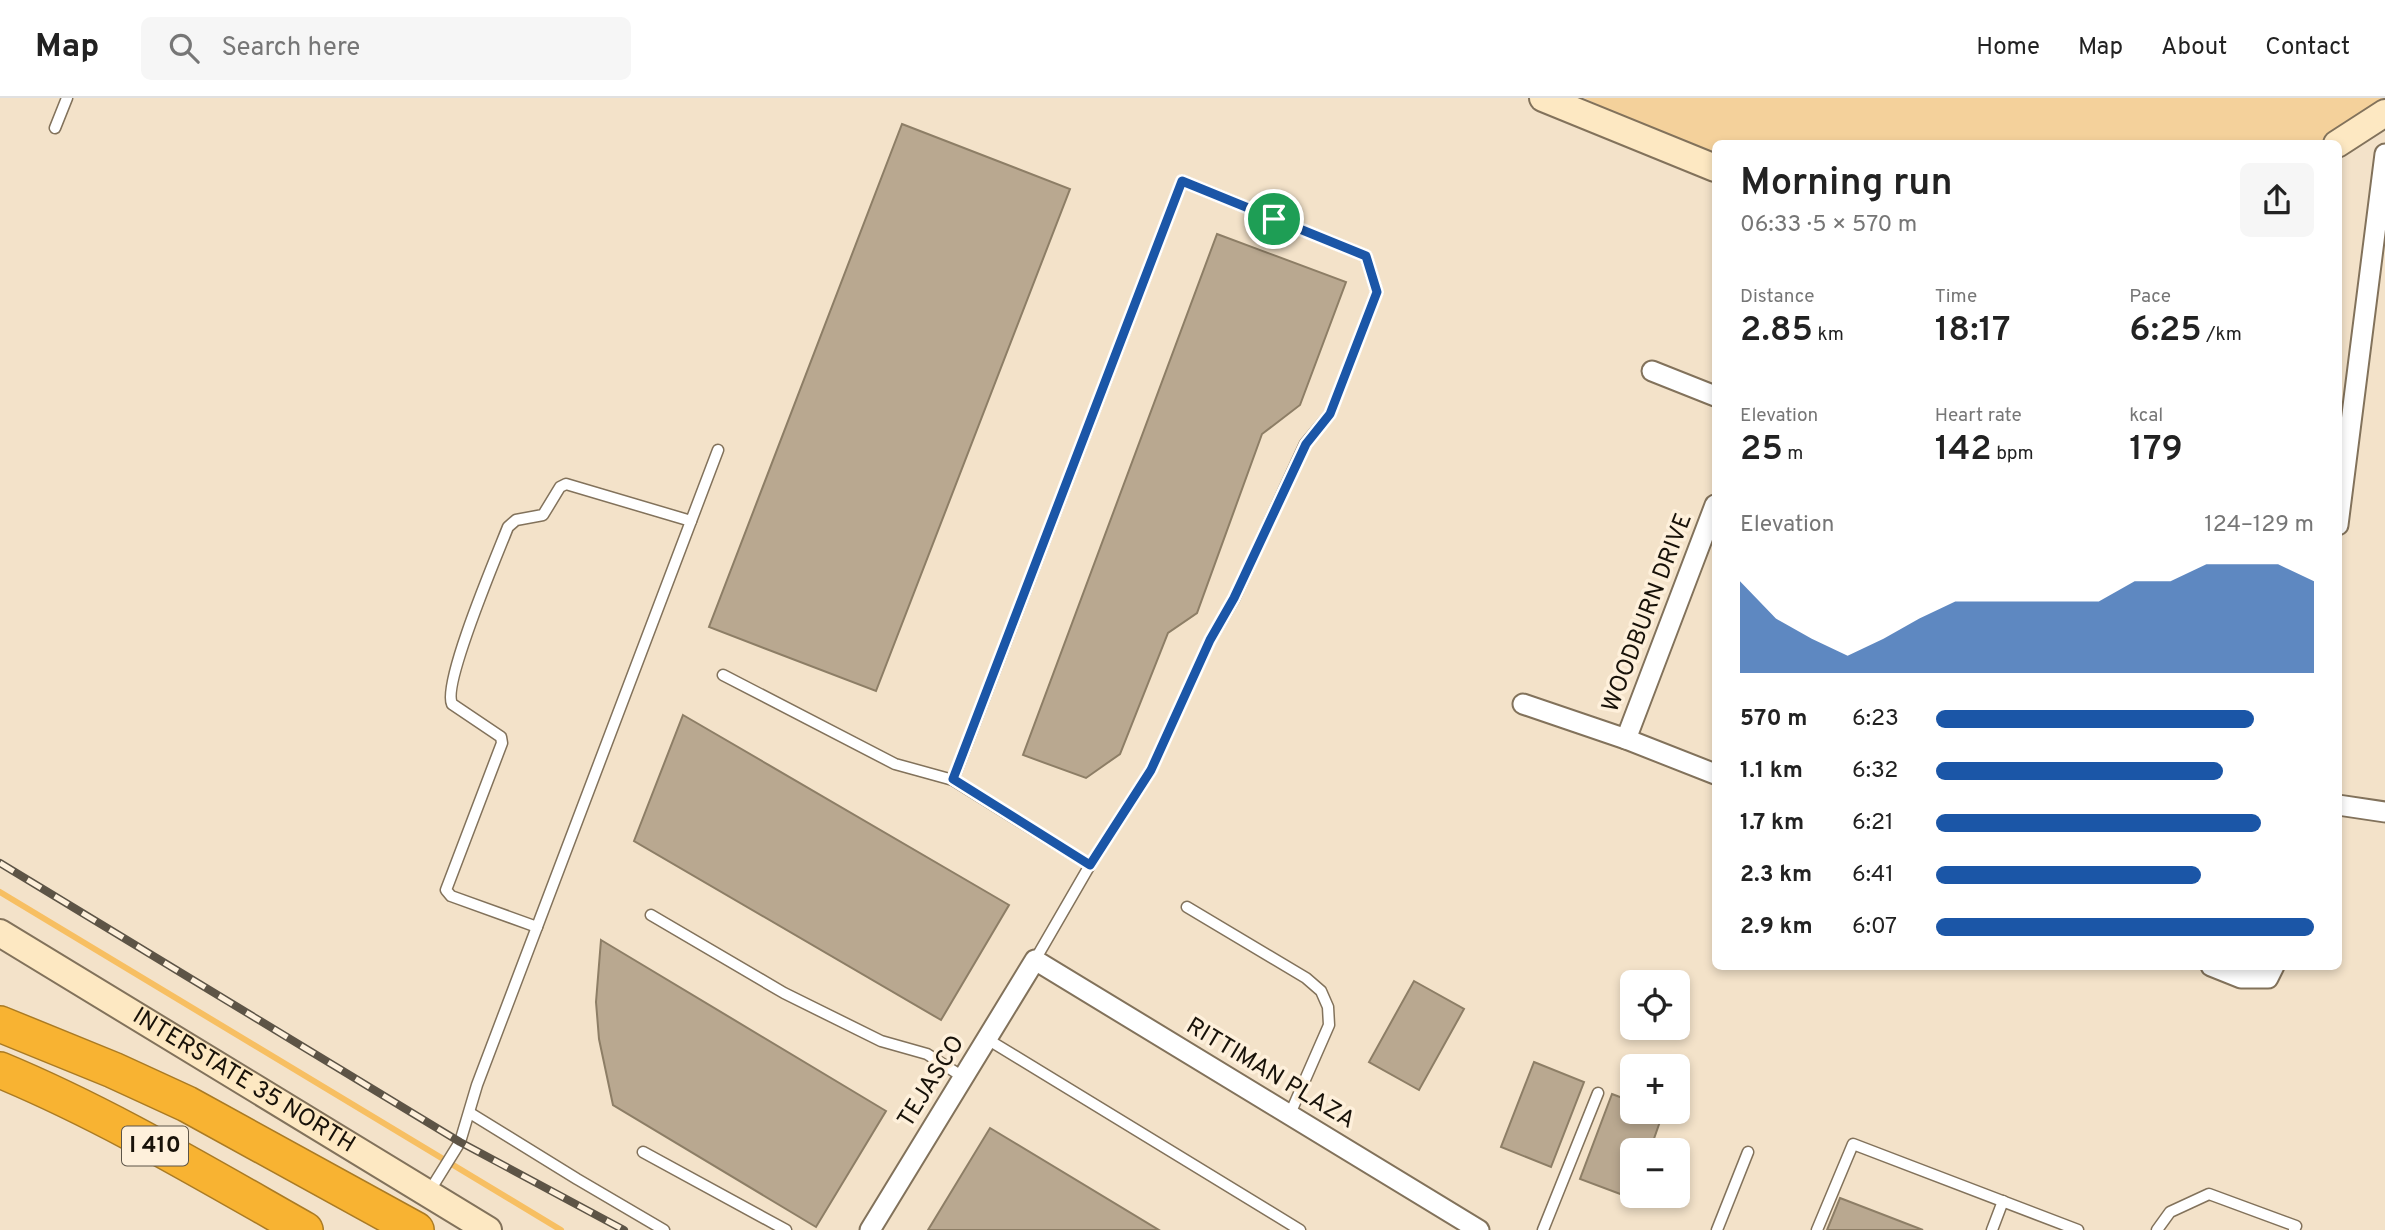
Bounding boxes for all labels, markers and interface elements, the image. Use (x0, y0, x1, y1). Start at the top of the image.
search box (141, 17, 631, 80)
text: Map (35, 27, 99, 69)
icon: search (165, 29, 203, 67)
text: Search here (221, 32, 360, 65)
text: Home (1976, 33, 2040, 63)
text: Map (2078, 33, 2123, 63)
text: About (2161, 33, 2227, 63)
text: Contact (2265, 33, 2350, 63)
text: Morning run (1740, 160, 1953, 209)
button: share (2240, 163, 2314, 237)
pin (1244, 189, 1304, 249)
icon: arrive (1255, 200, 1293, 238)
text: 06:33 · 5 × 570 m (1740, 211, 1917, 240)
text: Distance (1740, 285, 1815, 309)
text: Time (1935, 285, 1977, 309)
text: Pace (2129, 285, 2171, 309)
text: 2.85 (1740, 309, 1813, 353)
text: 18:17 (1935, 309, 2011, 353)
text: 6:25 (2129, 309, 2202, 353)
text: km (1813, 323, 1844, 347)
text: /km (2202, 323, 2242, 347)
text: Elevation (1740, 404, 1818, 428)
text: Heart rate (1935, 404, 2022, 428)
text: kcal (2129, 404, 2163, 428)
text: 25 (1740, 428, 1783, 472)
text: 142 (1935, 428, 1992, 472)
text: 179 (2129, 428, 2183, 472)
text: m (1783, 442, 1803, 466)
text: bpm (1992, 442, 2034, 466)
street label: WOODBURN DRIVE (1596, 509, 1700, 717)
text: Elevation (1740, 511, 1835, 540)
text: 124–129 m (2204, 511, 2314, 540)
text: 570 m (1740, 705, 1807, 734)
text: 6:23 (1852, 705, 1899, 734)
text: 1.1 km (1740, 757, 1803, 786)
text: 6:32 (1852, 757, 1898, 786)
text: 1.7 km (1740, 809, 1804, 838)
text: 6:21 (1852, 809, 1894, 838)
text: 2.3 km (1740, 861, 1812, 890)
text: 6:41 (1852, 861, 1894, 890)
text: 2.9 km (1740, 913, 1813, 942)
text: 6:07 (1852, 913, 1897, 942)
map controls (1620, 970, 1690, 1208)
button: locate (1620, 970, 1690, 1040)
street label: INTERSTATE 35 NORTH (127, 1002, 360, 1160)
street label: RITTIMAN PLAZA (1180, 1012, 1360, 1136)
street label: TEJASCO (892, 1030, 972, 1134)
button: + (1620, 1054, 1690, 1124)
road number: I 410 (122, 1126, 188, 1166)
button: − (1620, 1138, 1690, 1208)

